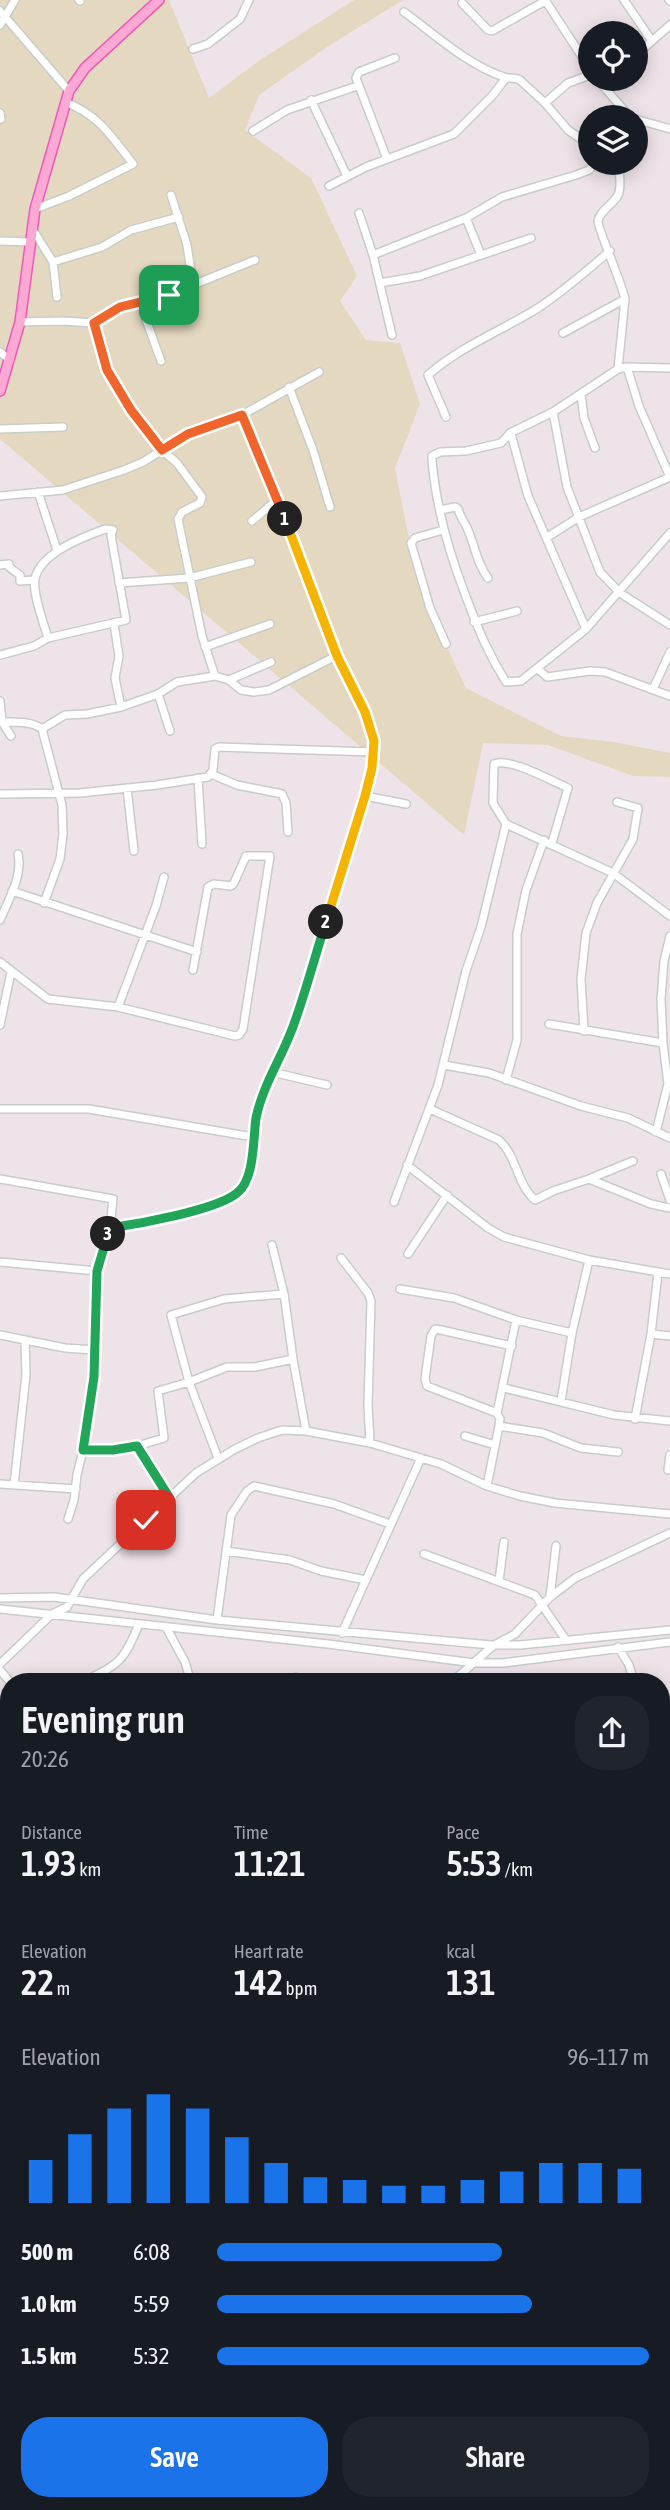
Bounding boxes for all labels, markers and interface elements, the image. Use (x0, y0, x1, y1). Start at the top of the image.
map controls (578, 21, 648, 175)
button: locate (578, 21, 648, 91)
button: layers (578, 105, 648, 175)
pin (139, 265, 199, 325)
icon: arrive (150, 276, 188, 314)
pin: 1 (268, 502, 302, 536)
text: 1 (280, 507, 289, 529)
pin: 2 (308, 904, 344, 940)
text: 2 (321, 910, 330, 932)
pin: 3 (90, 1216, 126, 1252)
text: 3 (103, 1222, 112, 1244)
pin (116, 1490, 176, 1550)
icon: check (127, 1501, 165, 1539)
button: share (575, 1696, 649, 1770)
text: Evening run (21, 1698, 185, 1741)
text: 20:26 (21, 1746, 69, 1772)
text: Distance (21, 1821, 82, 1843)
text: Time (234, 1821, 268, 1843)
text: Pace (446, 1821, 480, 1843)
text: 1.93 (21, 1843, 77, 1883)
text: 11:21 (234, 1843, 306, 1883)
text: 5:53 (446, 1843, 502, 1883)
text: km (77, 1858, 101, 1880)
text: /km (502, 1858, 533, 1880)
text: Elevation (21, 1940, 87, 1962)
text: Heart rate (234, 1940, 304, 1962)
text: kcal (446, 1940, 475, 1962)
text: 22 (21, 1962, 54, 2002)
text: 142 (234, 1962, 283, 2002)
text: 131 (446, 1962, 496, 2002)
text: m (54, 1977, 70, 1999)
text: bpm (283, 1977, 317, 1999)
text: Elevation (21, 2044, 101, 2070)
text: 96–117 m (567, 2044, 649, 2070)
text: 500 m (21, 2239, 73, 2265)
text: 6:08 (133, 2239, 170, 2265)
text: 1.0 km (21, 2291, 77, 2317)
text: 5:59 (133, 2291, 170, 2317)
text: 1.5 km (21, 2343, 77, 2369)
text: 5:32 (133, 2343, 170, 2369)
button: Save (21, 2417, 328, 2497)
button: Share (342, 2417, 649, 2497)

